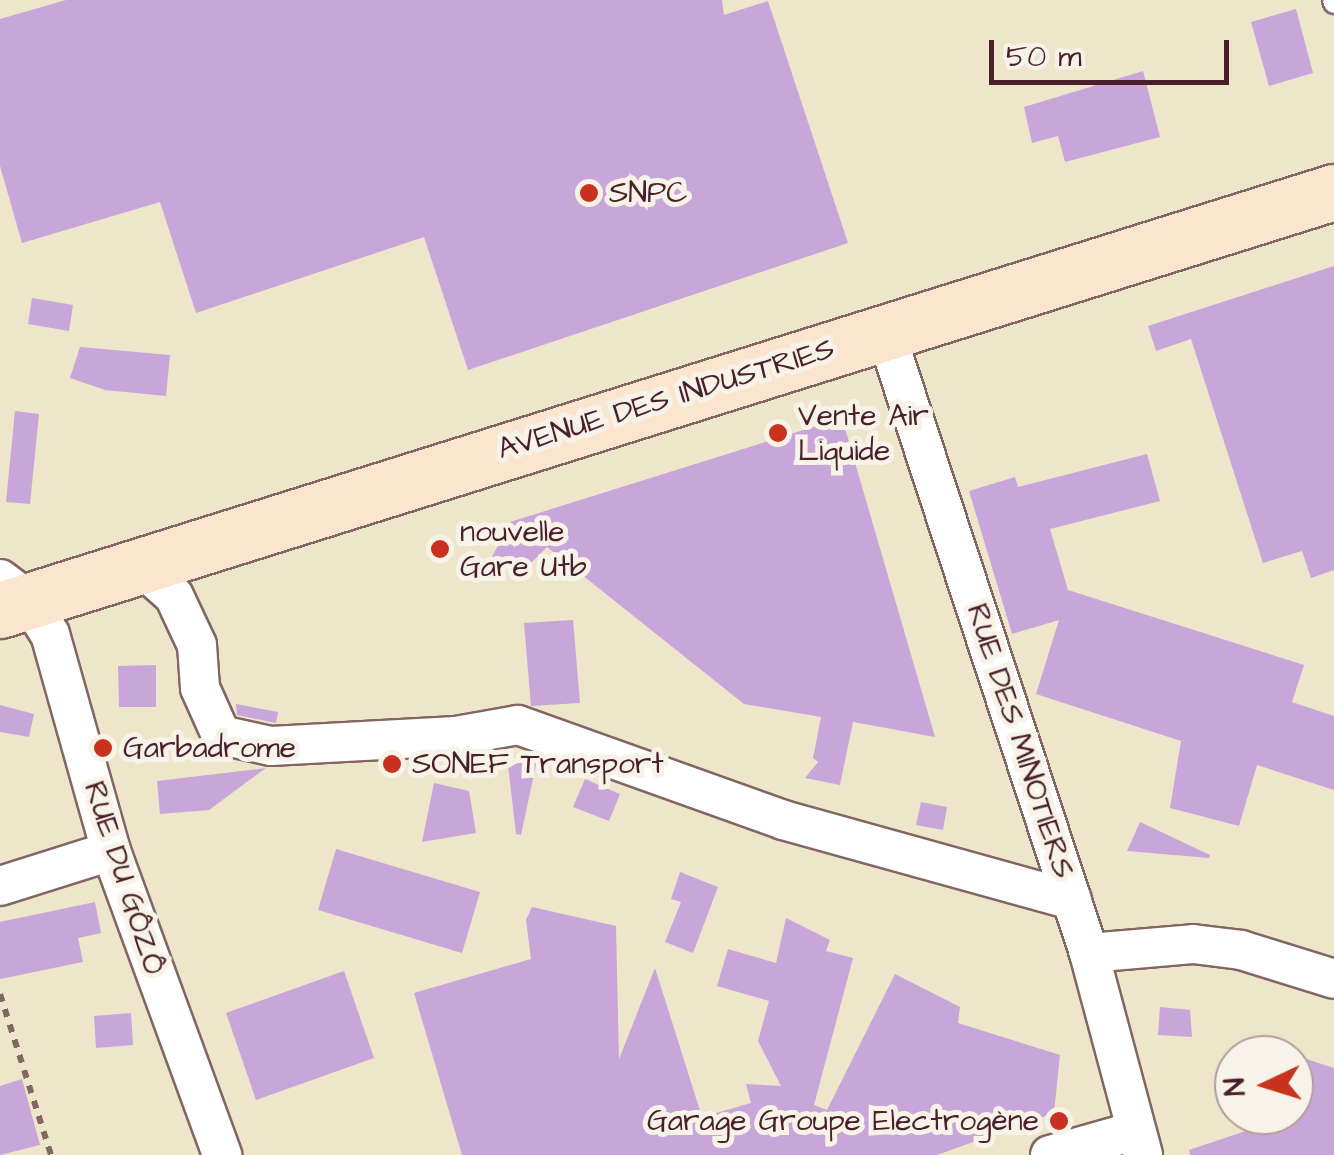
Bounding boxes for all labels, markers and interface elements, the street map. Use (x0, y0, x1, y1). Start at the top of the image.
scale bar (994, 20, 1234, 82)
text: 50 m (1006, 36, 1082, 78)
place label: SNPC (609, 175, 687, 211)
marker: SNPC (578, 182, 600, 204)
street label: AVENUE DES INDUSTRIES (493, 331, 839, 467)
place label: Vente Air Liquide (798, 398, 929, 468)
marker: Vente Air Liquide (767, 422, 789, 444)
place label: nouvelle Gare Utb (460, 514, 587, 584)
marker: nouvelle Gare Utb (429, 538, 451, 560)
street label: RUE DES MINOTIERS (959, 599, 1081, 883)
place label: Garbadrome (123, 730, 296, 766)
marker: Garbadrome (92, 737, 114, 759)
place label: SONEF Transport (412, 746, 664, 782)
marker: SONEF Transport (381, 753, 403, 775)
street label: RUE DU GÔZÔ (76, 777, 172, 979)
north arrow (1214, 1035, 1314, 1135)
text: N (1216, 1077, 1256, 1097)
place label: Garage Groupe Electrogène (647, 1103, 1039, 1139)
marker: Garage Groupe Electrogène (1048, 1110, 1070, 1132)

